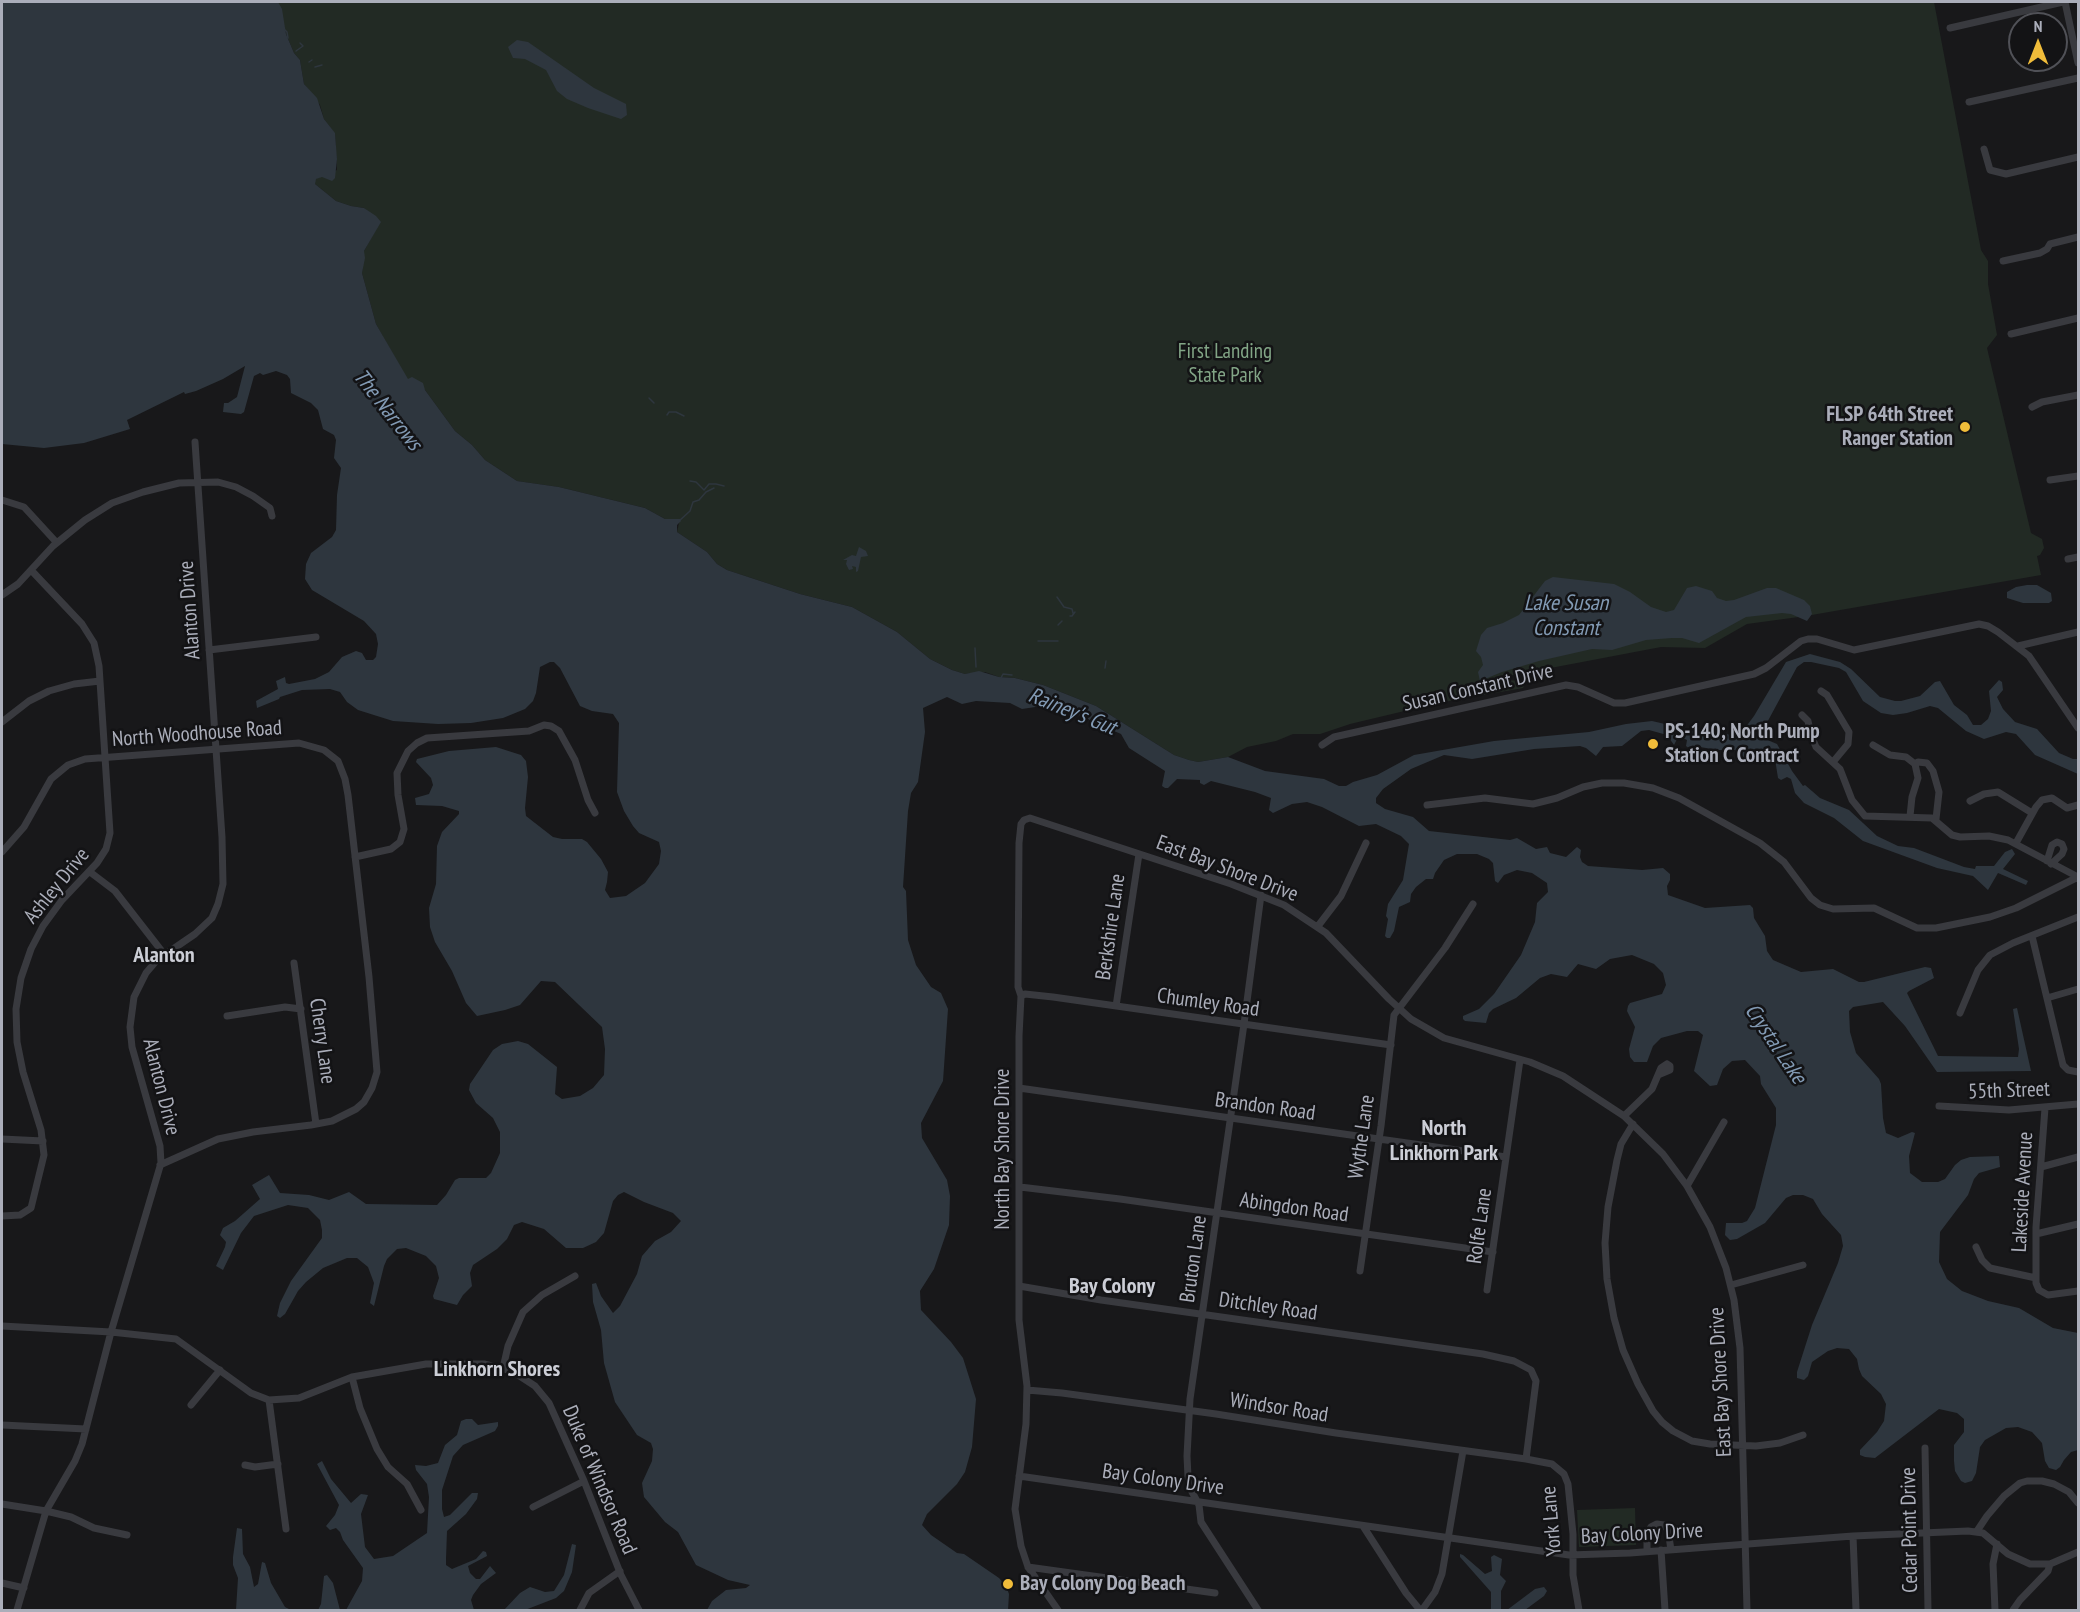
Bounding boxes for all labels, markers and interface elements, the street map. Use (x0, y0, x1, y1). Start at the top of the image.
north arrow (2008, 12, 2068, 72)
text: N (2034, 16, 2042, 36)
park label: First Landing State Park (1178, 339, 1272, 389)
water label: The Narrows (347, 364, 427, 456)
place label: FLSP 64th Street Ranger Station (1826, 402, 1953, 452)
marker: FLSP 64th Street Ranger Station (1958, 420, 1972, 434)
street label: Alanton Drive (174, 560, 206, 660)
water label: Lake Susan Constant (1524, 591, 1608, 642)
street label: Susan Constant Drive (1400, 658, 1556, 718)
water label: Rainey's Gut (1024, 683, 1120, 741)
street label: North Woodhouse Road (111, 715, 283, 753)
place label: PS-140; North Pump Station C Contract (1665, 719, 1820, 769)
marker: PS-140; North Pump Station C Contract (1646, 737, 1660, 751)
street label: East Bay Shore Drive (1153, 830, 1301, 908)
street label: Ashley Drive (19, 843, 95, 929)
street label: Berkshire Lane (1091, 872, 1131, 982)
district label: Alanton (133, 943, 195, 969)
street label: Chumley Road (1155, 983, 1261, 1023)
street label: Cherry Lane (304, 997, 340, 1085)
water label: Crystal Lake (1739, 999, 1811, 1089)
street label: Alanton Drive (137, 1036, 185, 1138)
street label: North Bay Shore Drive (990, 1068, 1016, 1230)
street label: 55th Street (1968, 1077, 2050, 1105)
street label: Brandon Road (1213, 1087, 1317, 1127)
street label: Wythe Lane (1344, 1093, 1380, 1181)
district label: North Linkhorn Park (1390, 1116, 1498, 1168)
street label: Lakeside Avenue (2007, 1131, 2039, 1253)
street label: Rolfe Lane (1462, 1186, 1498, 1266)
street label: Abingdon Road (1238, 1188, 1350, 1228)
street label: Bruton Lane (1175, 1214, 1213, 1304)
district label: Bay Colony (1069, 1274, 1155, 1300)
street label: Ditchley Road (1217, 1288, 1319, 1326)
street label: East Bay Shore Drive (1704, 1307, 1738, 1457)
district label: Linkhorn Shores (434, 1357, 560, 1383)
street label: Windsor Road (1228, 1388, 1330, 1428)
street label: Duke of Windsor Road (556, 1402, 642, 1558)
street label: Bay Colony Drive (1101, 1459, 1225, 1501)
street label: Cedar Point Drive (1896, 1467, 1924, 1593)
street label: York Lane (1536, 1485, 1568, 1557)
street label: Bay Colony Drive (1580, 1518, 1704, 1550)
place label: Bay Colony Dog Beach (1020, 1571, 1186, 1597)
marker: Bay Colony Dog Beach (1001, 1577, 1015, 1591)

